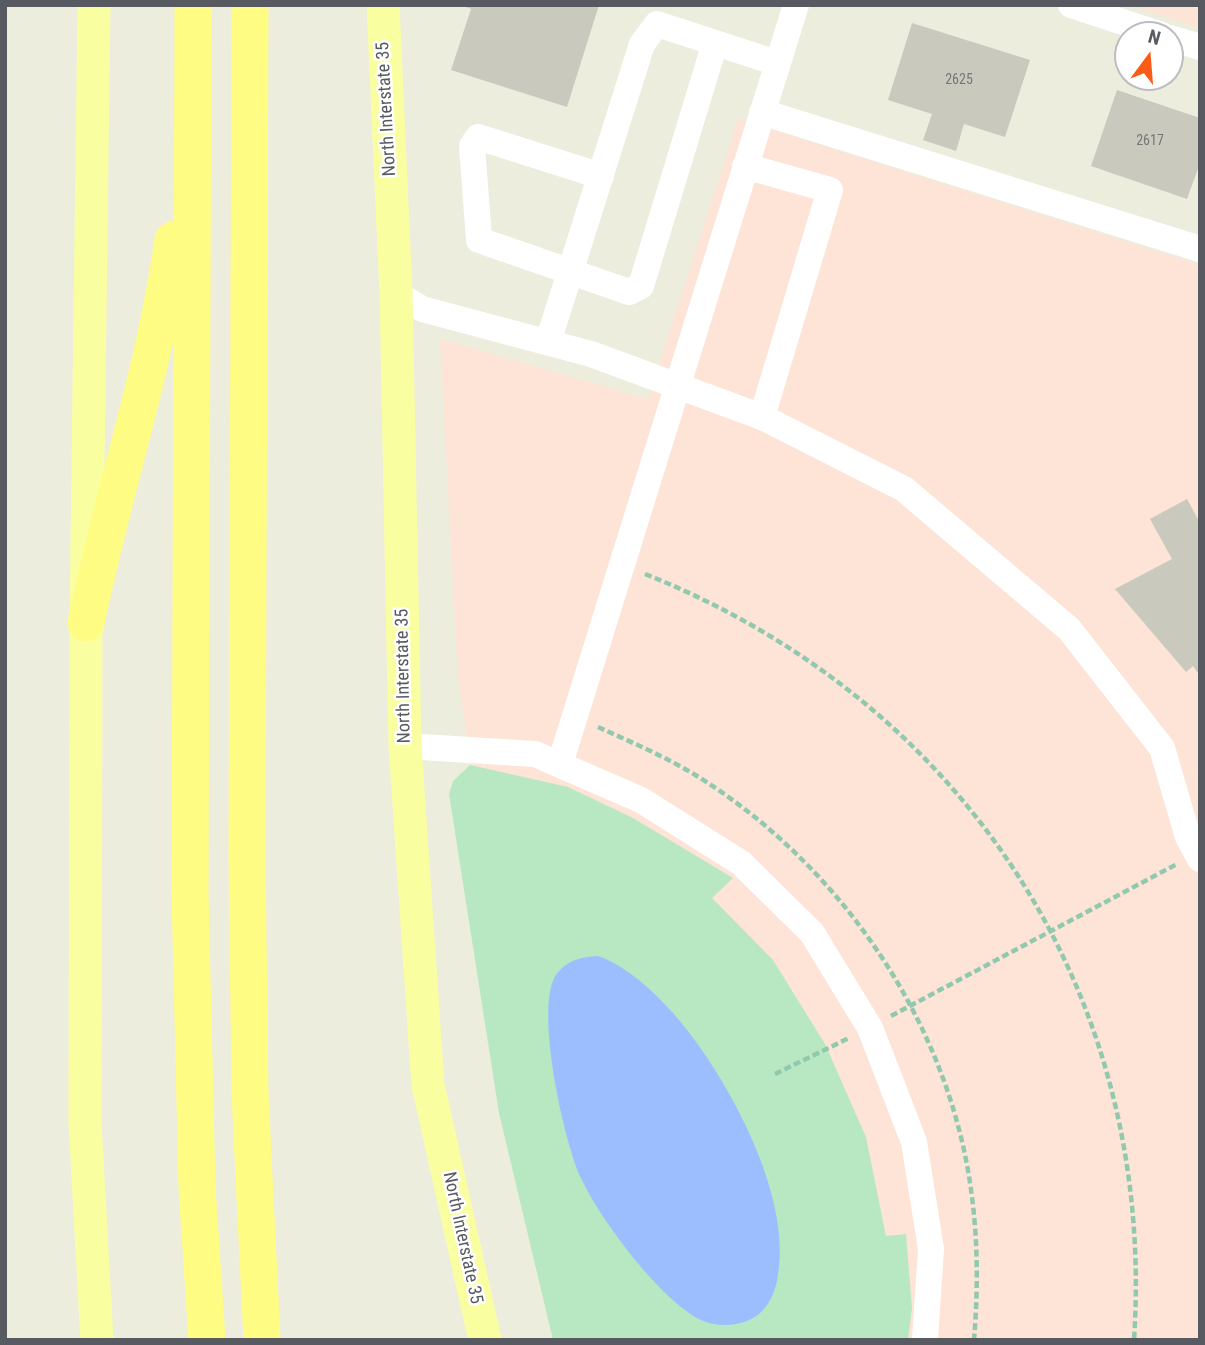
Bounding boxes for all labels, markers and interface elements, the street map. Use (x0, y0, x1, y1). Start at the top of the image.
north arrow (1114, 21, 1184, 91)
text: N (1146, 25, 1163, 50)
street label: North Interstate 35 (373, 41, 401, 177)
house number: 2625 (945, 72, 973, 88)
house number: 2617 (1136, 133, 1164, 149)
street label: North Interstate 35 (392, 609, 416, 743)
street label: North Interstate 35 (437, 1170, 487, 1306)

